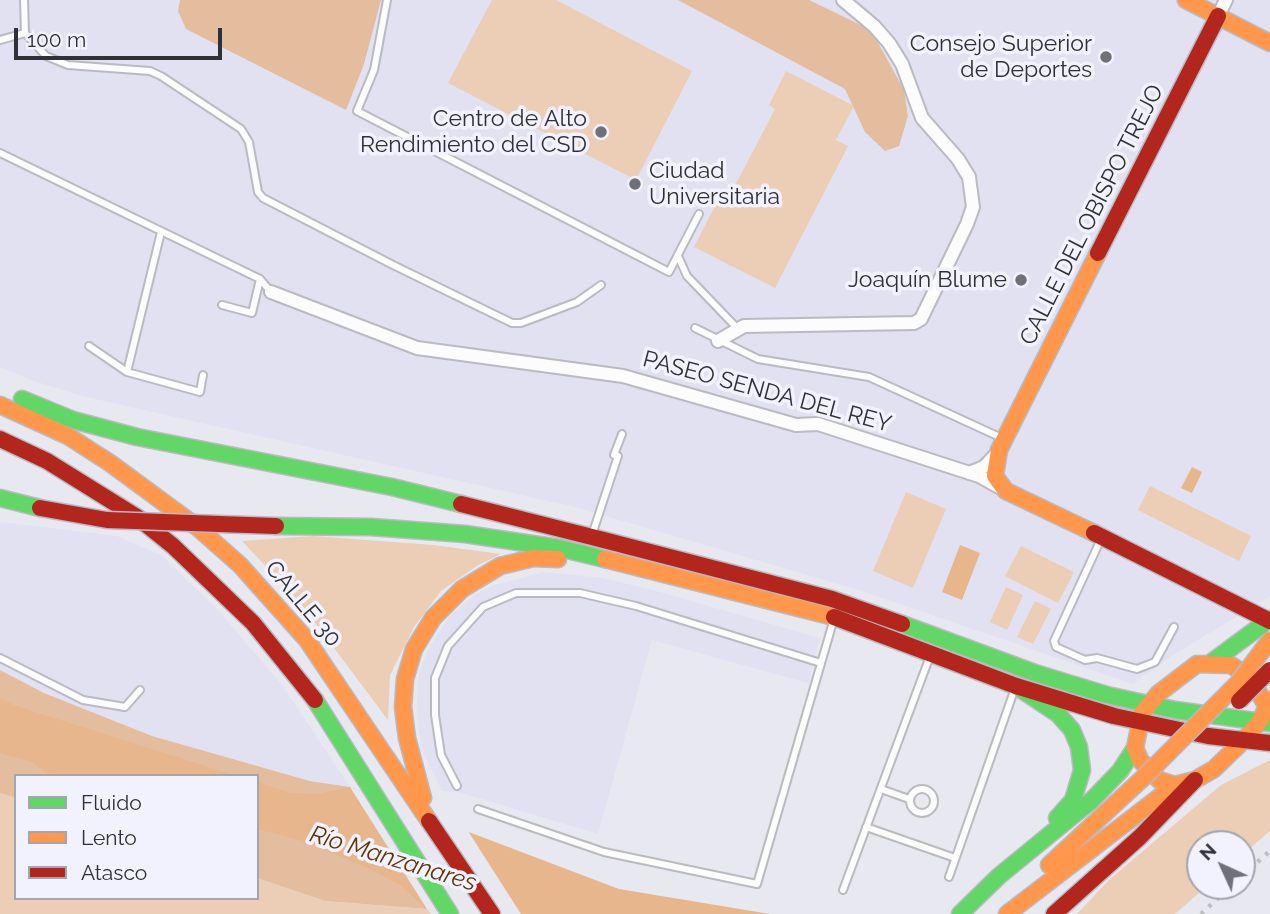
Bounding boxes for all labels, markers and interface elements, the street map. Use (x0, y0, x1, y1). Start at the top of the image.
scale bar (18, 14, 226, 58)
text: 100 m (27, 27, 86, 52)
place label: Consejo Superior de Deportes (910, 30, 1092, 84)
marker: Consejo Superior de Deportes (1098, 49, 1114, 65)
street label: CALLE DEL OBISPO TREJO (1014, 80, 1170, 350)
place label: Centro de Alto Rendimiento del CSD (360, 105, 587, 159)
marker: Centro de Alto Rendimiento del CSD (593, 124, 609, 140)
place label: Ciudad Universitaria (649, 157, 780, 211)
marker: Ciudad Universitaria (627, 176, 643, 192)
place label: Joaquín Blume (848, 266, 1007, 294)
marker: Joaquín Blume (1013, 272, 1029, 288)
street label: PASEO SENDA DEL REY (640, 346, 894, 438)
street label: CALLE 30 (259, 555, 347, 653)
legend (14, 774, 259, 900)
text: Fluido (81, 790, 142, 815)
water label: Río Manzanares (306, 820, 480, 898)
text: Lento (81, 825, 137, 850)
north arrow (1186, 830, 1256, 900)
text: N (1195, 839, 1220, 864)
text: Atasco (81, 860, 147, 885)

